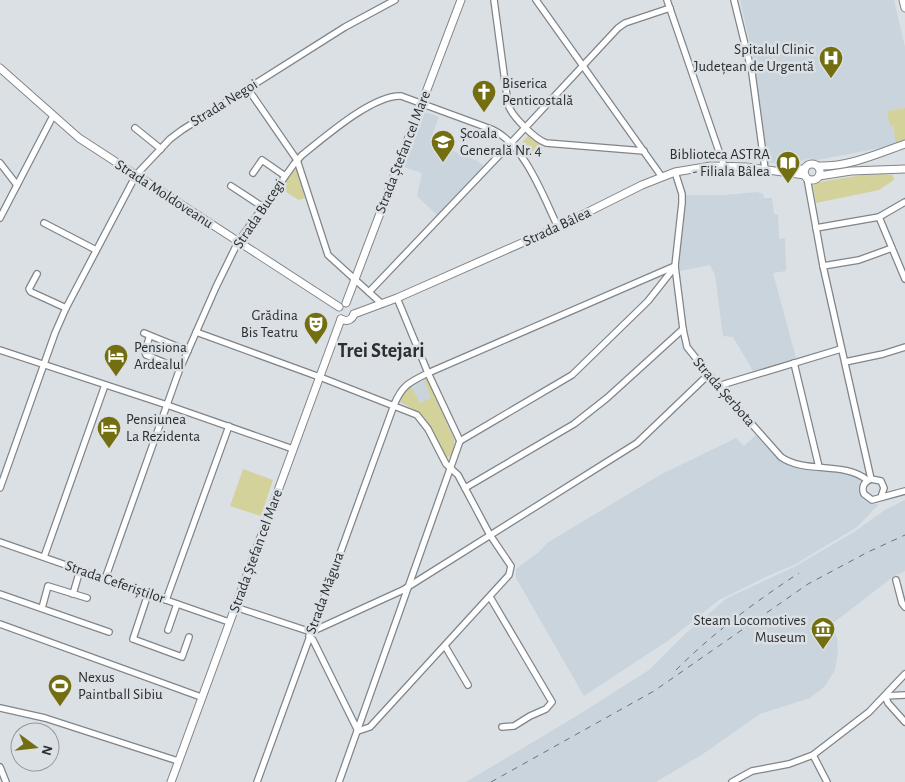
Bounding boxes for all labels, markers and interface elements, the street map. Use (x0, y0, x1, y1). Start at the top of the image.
place label: Spitalul Clinic Județean de Urgentă (694, 42, 814, 75)
hospital icon: Spitalul Clinic Județean de Urgentă (818, 45, 844, 79)
place label: Biserica Penticostală (502, 76, 573, 108)
street label: Strada Negoi (188, 77, 260, 129)
church icon: Biserica Penticostală (471, 79, 497, 113)
street label: Strada Ștefan cel Mare (373, 89, 434, 216)
place label: Școala Generală Nr. 4 (460, 126, 542, 158)
school or university icon: Școala Generală Nr. 4 (430, 129, 456, 163)
place label: Biblioteca ASTRA - Filiala Bâlea (670, 147, 770, 179)
library icon: Biblioteca ASTRA - Filiala Bâlea (775, 150, 801, 184)
street label: Strada Moldoveanu (112, 157, 216, 231)
street label: Strada Bucegi (230, 177, 288, 251)
street label: Strada Bâlea (521, 205, 593, 249)
place label: Grădina Bis Teatru (241, 308, 298, 340)
theatre icon: Grădina Bis Teatru (303, 311, 329, 345)
place label: Pensiona Ardealul (134, 340, 187, 372)
district label: Trei Stejari (338, 341, 424, 361)
hotel icon: Pensiona Ardealul (103, 343, 129, 377)
street label: Strada Șerbota (689, 355, 758, 430)
place label: Pensiunea La Rezidenta (126, 412, 200, 444)
hotel icon: Pensiunea La Rezidenta (96, 415, 122, 449)
street label: Strada Ștefan cel Mare (227, 487, 286, 615)
street label: Strada Măgura (303, 550, 347, 636)
street label: Strada Ceferiștilor (63, 558, 167, 607)
place label: Steam Locomotives Museum (693, 613, 806, 645)
museum icon: Steam Locomotives Museum (810, 616, 836, 650)
place label: Nexus Paintball Sibiu (78, 670, 163, 702)
sports icon: Nexus Paintball Sibiu (47, 673, 73, 707)
north arrow (10, 722, 60, 772)
text: N (39, 744, 55, 757)

